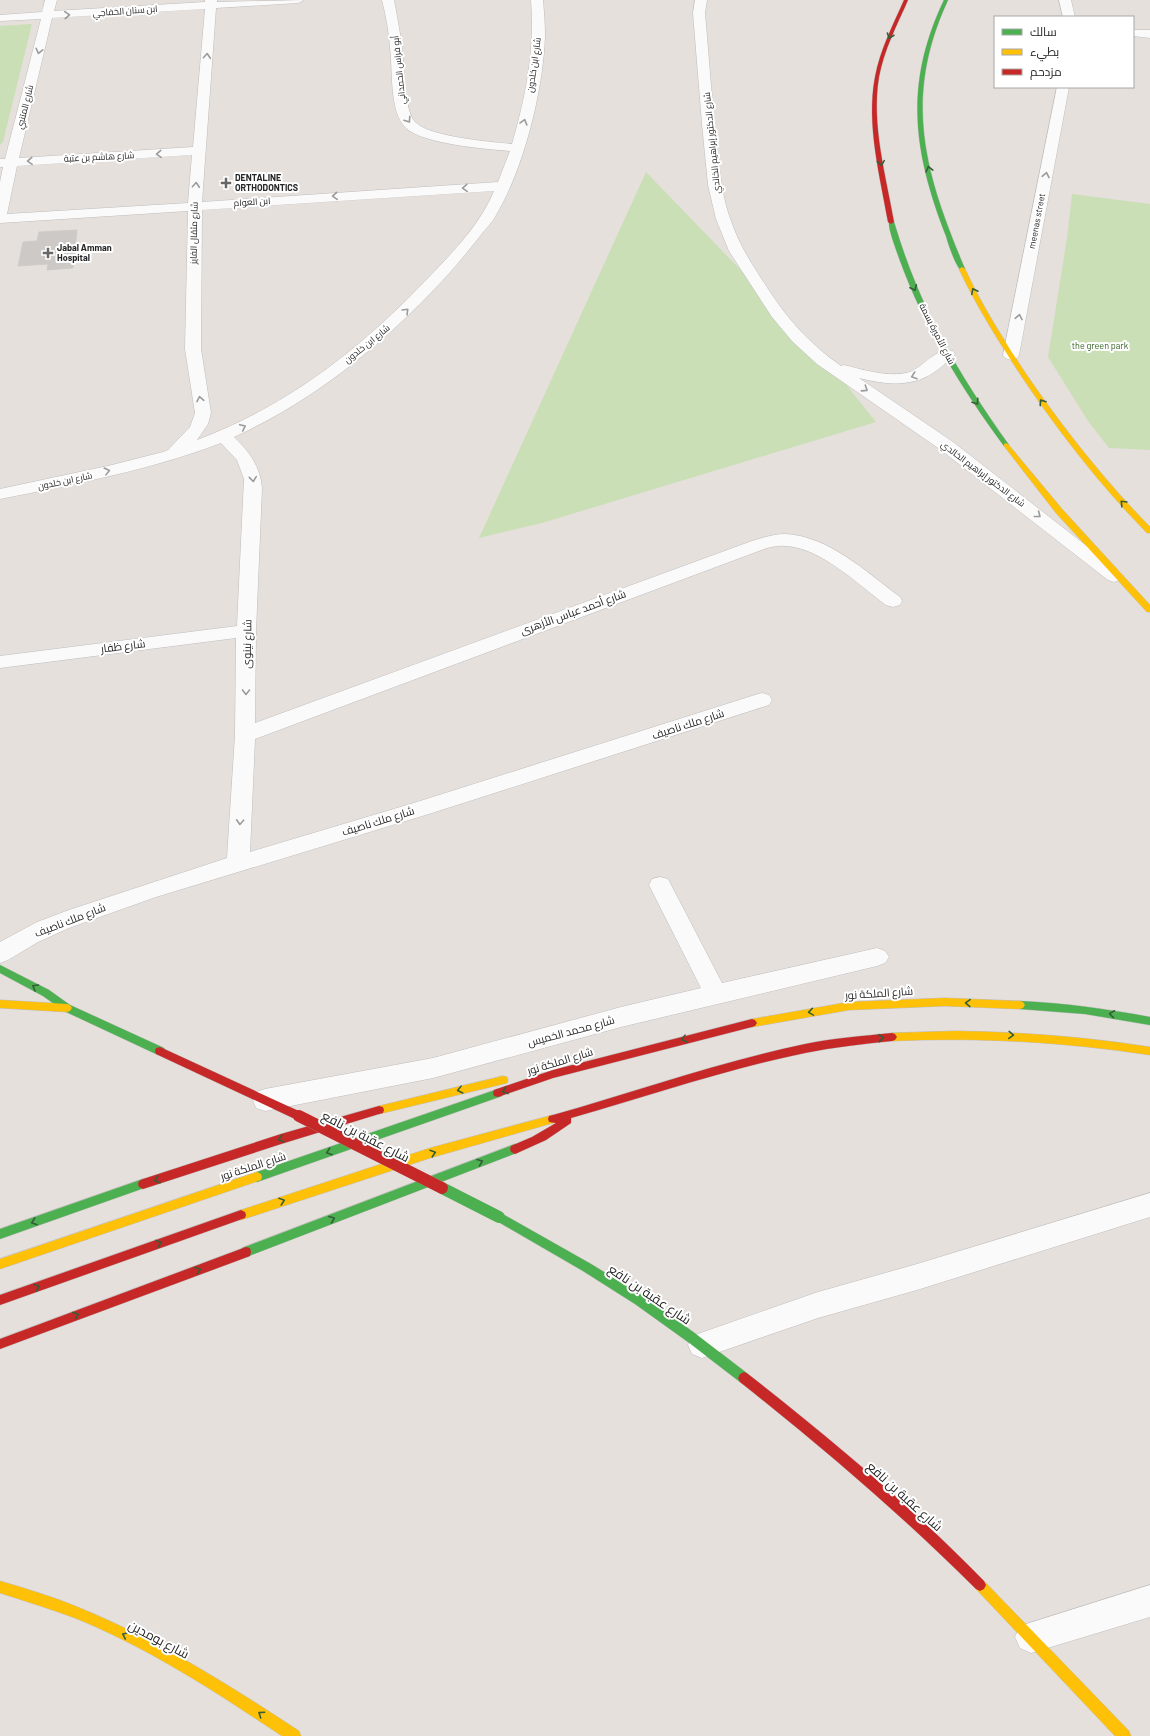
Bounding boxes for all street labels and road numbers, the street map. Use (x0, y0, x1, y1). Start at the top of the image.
street label: ابن سنان الخفاجي (92, 3, 158, 20)
street label: أبو فراس الحمداني (389, 34, 410, 105)
street label: شارع ابن خلدون (524, 37, 544, 93)
street label: شارع المتنبي (14, 83, 37, 131)
street label: شارع الدكتور إبراهيم الخالدي (701, 91, 724, 195)
street label: شارع هاشم بن عتبة (63, 149, 135, 165)
street label: meenas street (1026, 192, 1047, 250)
street label: ابن العوام (233, 195, 271, 209)
street label: شارع مثقال الفايز (187, 202, 201, 265)
street label: شارع الأميرة بسمة (916, 301, 958, 367)
street label: شارع ابن خلدون (342, 322, 392, 366)
street label: شارع الدكتور إبراهيم الخالدي (938, 438, 1028, 510)
street label: شارع ابن خلدون (37, 469, 93, 493)
street label: شارع أحمد عباس الأزهرى (518, 586, 628, 639)
street label: شارع نينوى (240, 619, 255, 669)
street label: شارع ظفار (99, 636, 146, 657)
street label: شارع ملك ناصيف (650, 706, 726, 743)
street label: شارع ملك ناصيف (340, 803, 416, 840)
street label: شارع ملك ناصيف (32, 900, 108, 941)
street label: شارع الملكة نور (843, 984, 914, 1003)
street label: شارع محمد الخميس (526, 1013, 616, 1050)
street label: شارع الملكة نور (524, 1044, 595, 1079)
street label: شارع عقبة بن نافع (319, 1107, 413, 1166)
street label: شارع الملكة نور (217, 1149, 288, 1184)
street label: شارع عقبة بن نافع (605, 1260, 694, 1328)
street label: شارع عقبة بن نافع (863, 1458, 946, 1535)
street label: شارع بومدين (125, 1616, 192, 1663)

